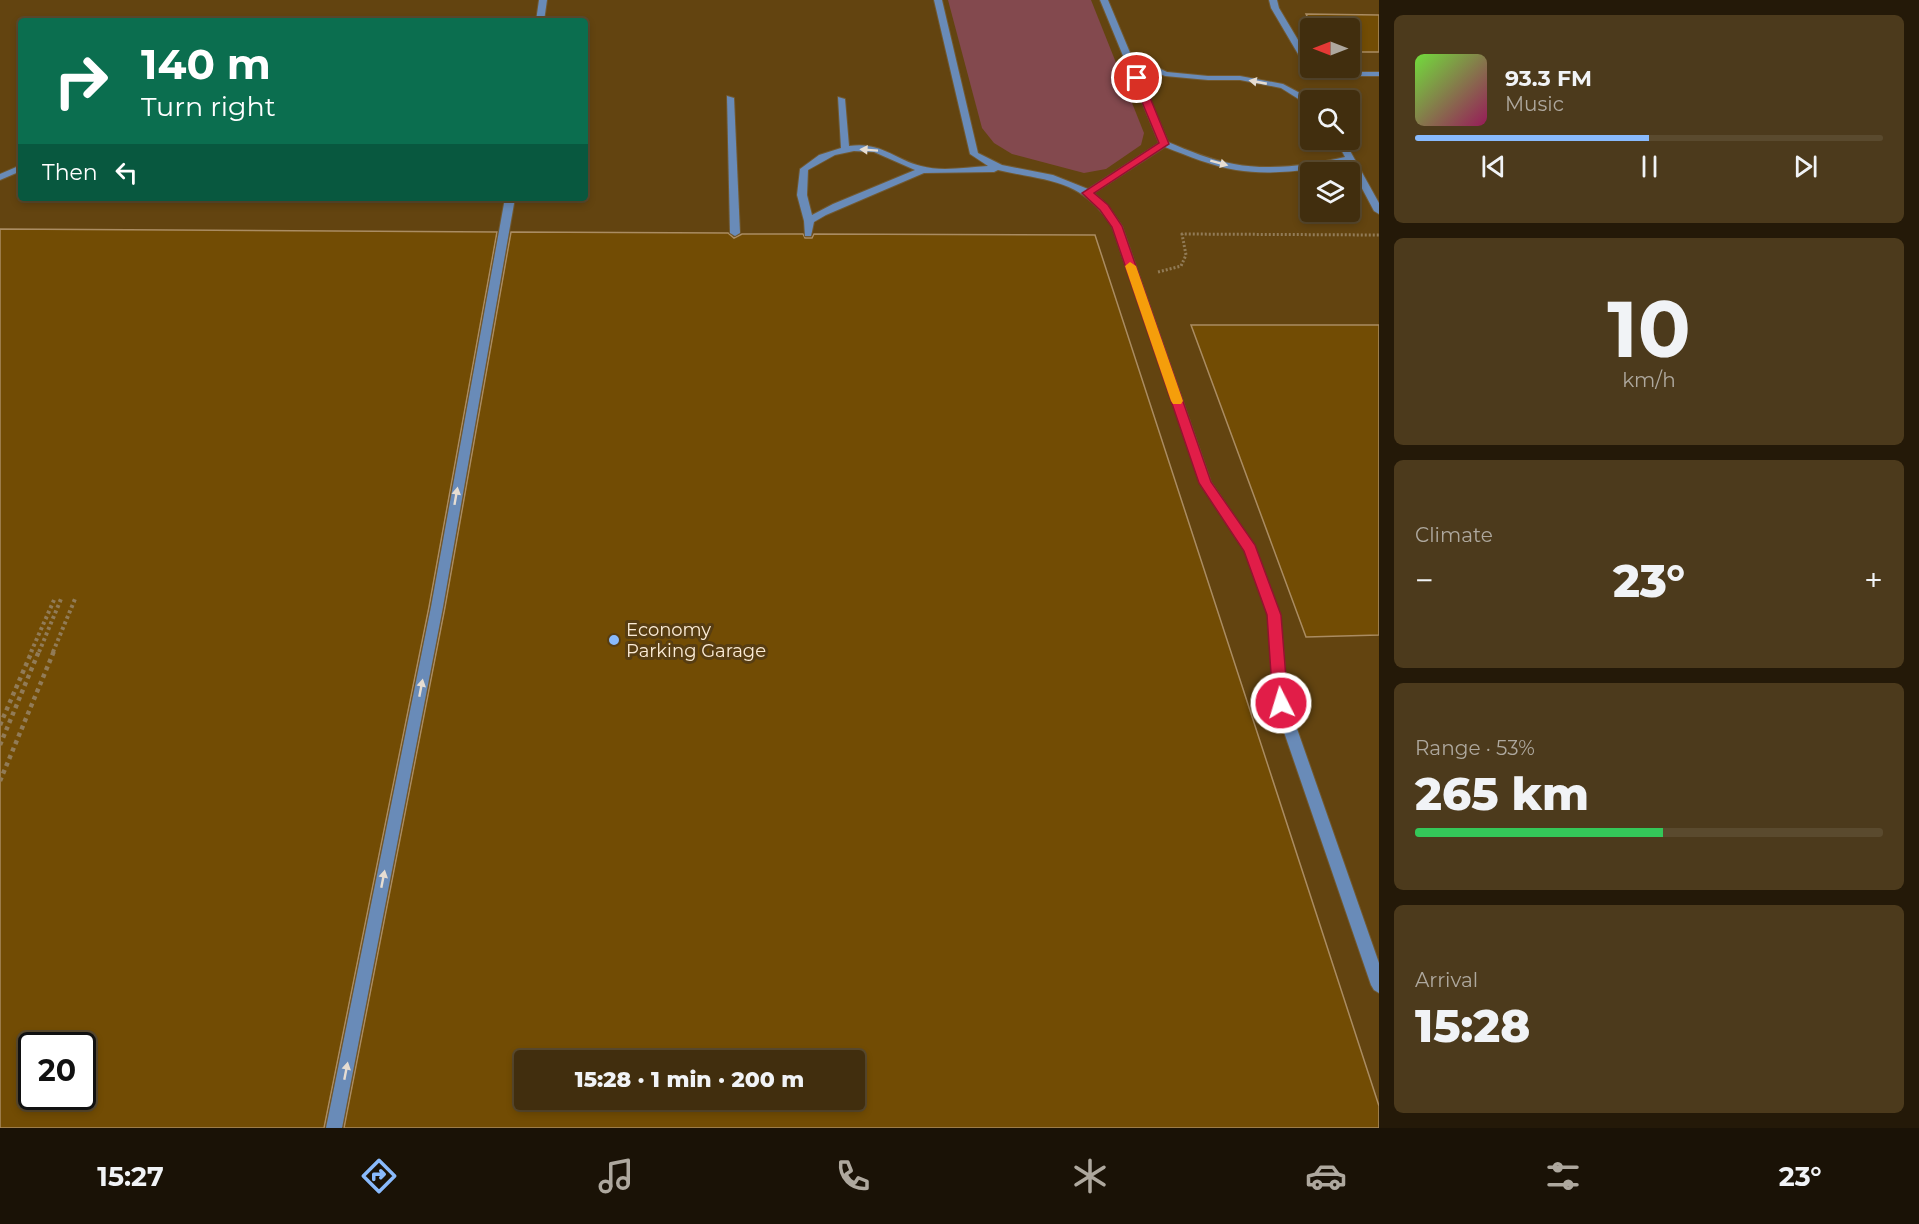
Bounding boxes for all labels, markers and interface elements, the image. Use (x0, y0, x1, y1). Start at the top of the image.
north arrow (1300, 18, 1360, 78)
map controls (1300, 18, 1360, 222)
text: 140 m (141, 38, 271, 90)
icon: right (42, 42, 120, 120)
pin (1111, 52, 1162, 103)
icon: arrive (1120, 61, 1153, 94)
text: 93.3 FM (1505, 65, 1592, 92)
one-way arrow (1248, 77, 1267, 86)
text: Turn right (141, 90, 276, 123)
button: search (1300, 90, 1360, 150)
text: Music (1505, 92, 1564, 116)
one-way arrow (859, 145, 878, 154)
icon: previous (1477, 150, 1510, 183)
icon: pause (1633, 150, 1666, 183)
icon: next (1789, 150, 1822, 183)
icon: left (110, 156, 143, 189)
one-way arrow (1210, 158, 1229, 168)
text: Then (42, 159, 98, 186)
button: layers (1300, 162, 1360, 222)
text: 10 (1607, 281, 1691, 377)
text: km/h (1622, 368, 1676, 392)
one-way arrow (452, 486, 461, 505)
text: Climate (1415, 523, 1493, 547)
text: 23° (1613, 553, 1685, 608)
text: − (1415, 560, 1434, 600)
text: + (1864, 560, 1883, 600)
place label: Economy Parking Garage (626, 619, 766, 662)
marker: Economy Parking Garage (607, 633, 621, 647)
position arrow (1249, 671, 1313, 735)
one-way arrow (417, 678, 426, 697)
text: Range · 53% (1415, 736, 1535, 760)
text: 265 km (1415, 766, 1589, 821)
one-way arrow (379, 870, 388, 889)
text: Arrival (1415, 968, 1478, 992)
text: 15:28 (1415, 998, 1530, 1053)
speed limit sign: 20 (18, 1032, 96, 1110)
one-way arrow (342, 1061, 351, 1080)
text: 15:28 · 1 min · 200 m (575, 1066, 804, 1093)
icon: directions (358, 1155, 400, 1197)
icon: music (595, 1155, 637, 1197)
icon: phone (832, 1155, 874, 1197)
icon: climate (1069, 1155, 1111, 1197)
icon: car (1305, 1155, 1347, 1197)
icon: filters (1542, 1155, 1584, 1197)
text: 15:27 (97, 1160, 164, 1193)
text: 23° (1779, 1160, 1822, 1193)

